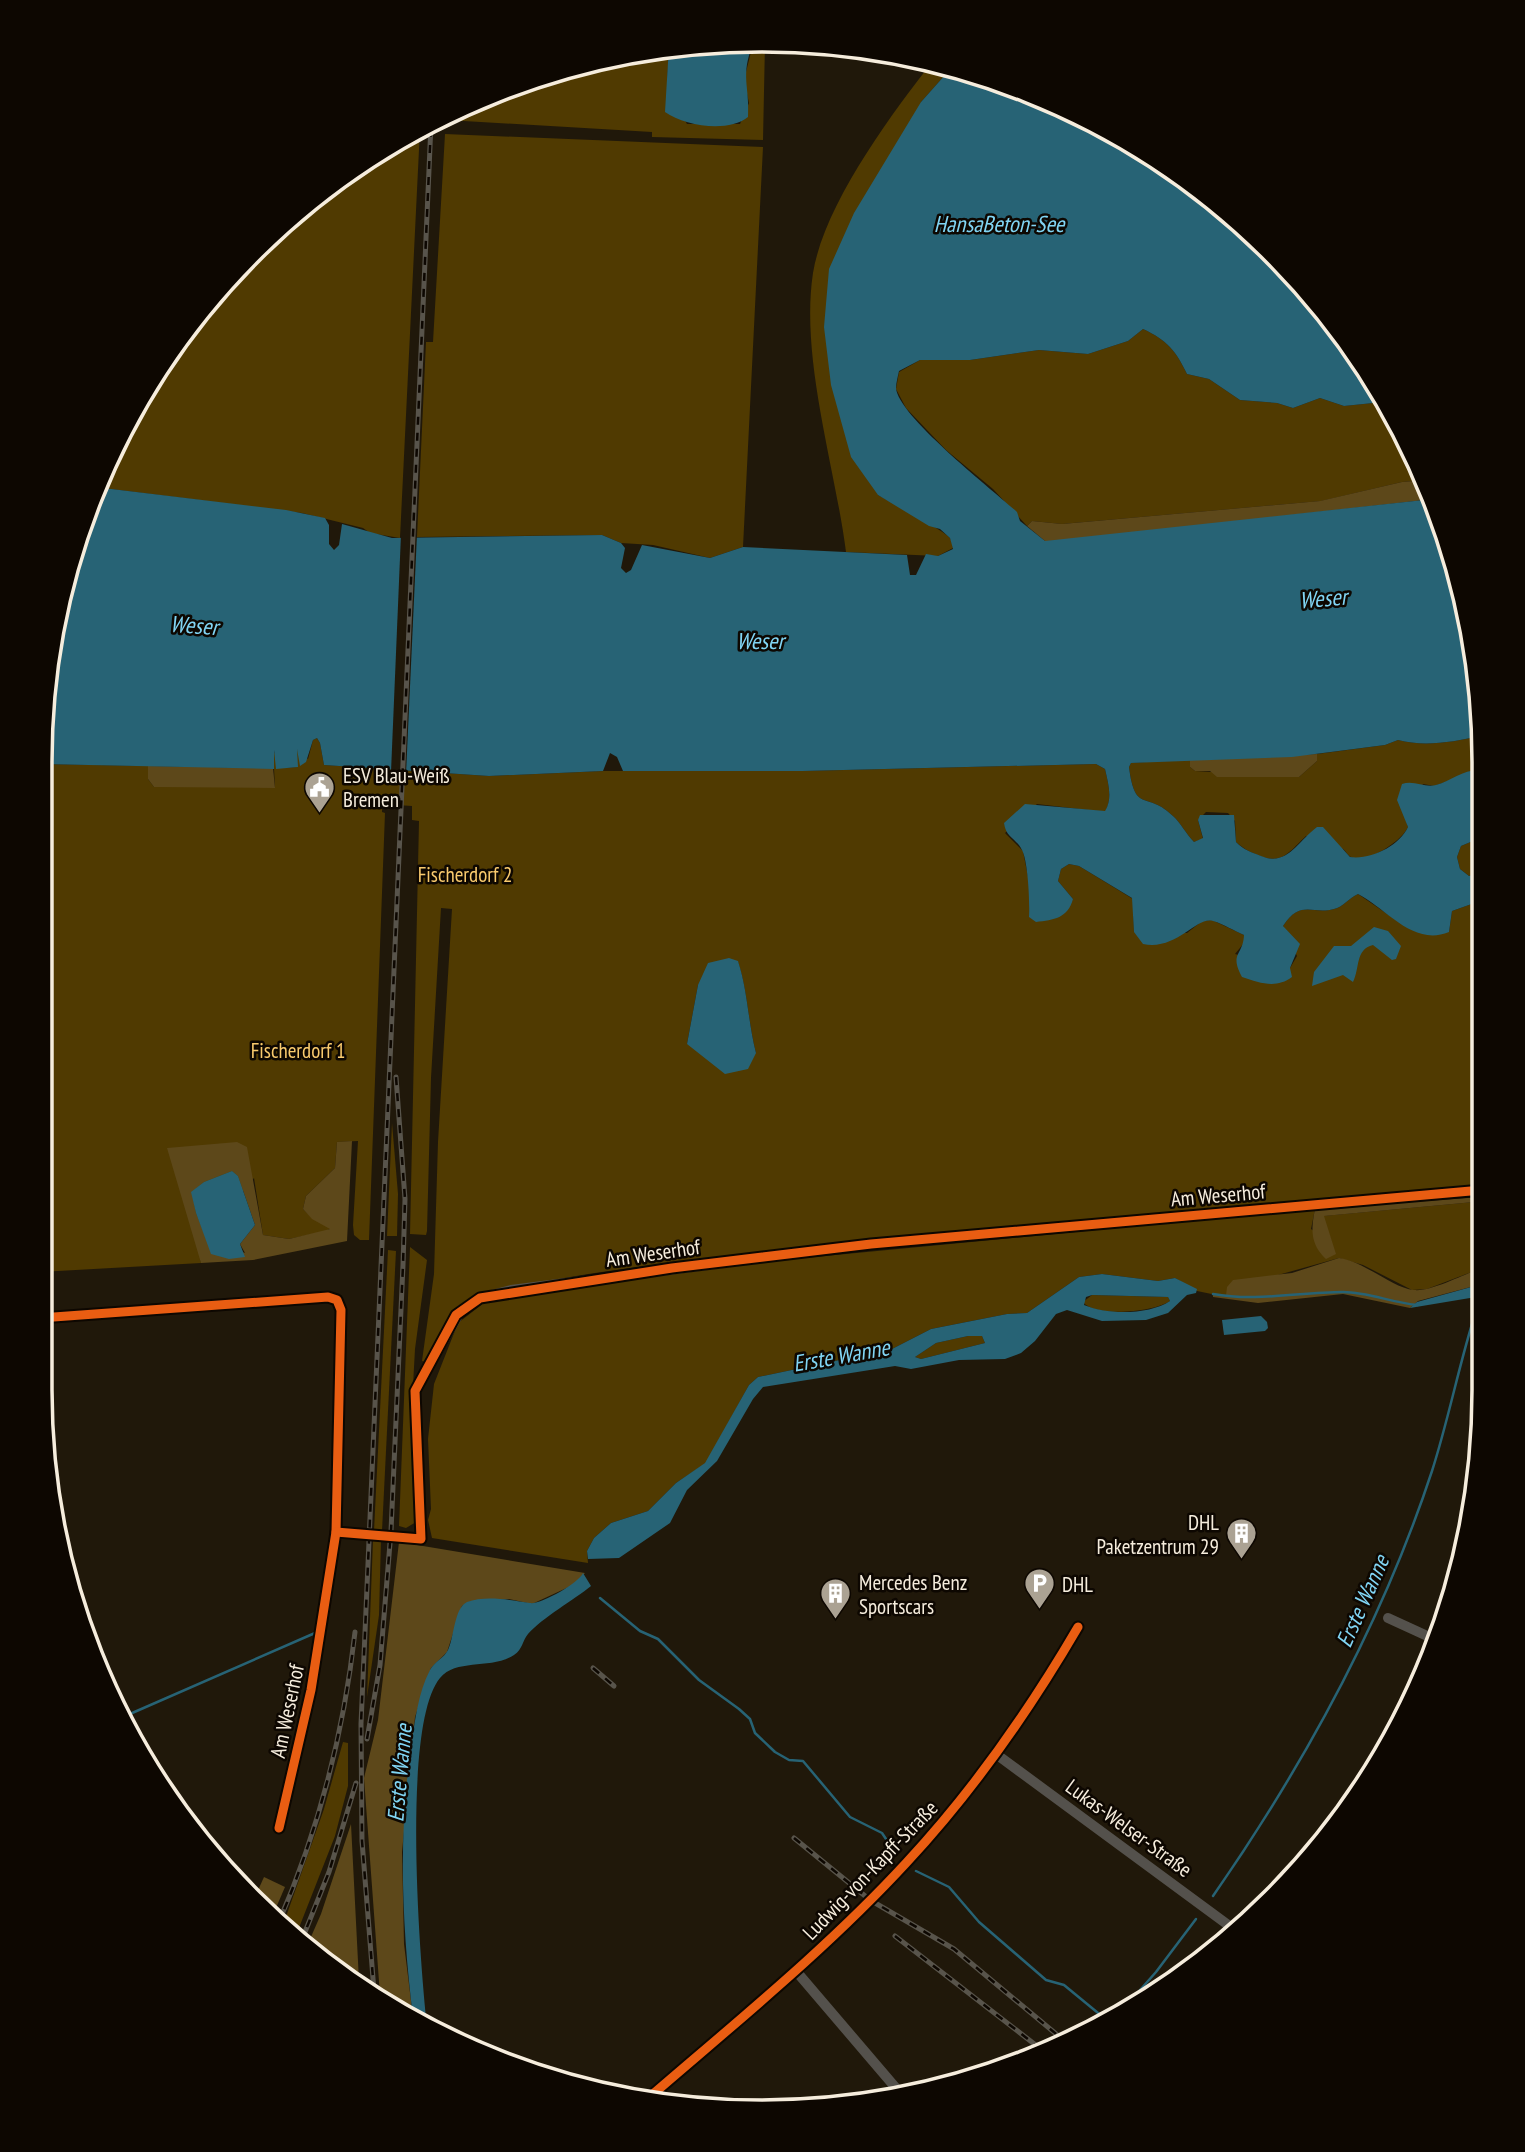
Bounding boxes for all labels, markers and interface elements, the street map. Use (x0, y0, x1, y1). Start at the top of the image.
water label: HansaBeton-See (934, 209, 1066, 238)
water label: Weser (1298, 581, 1352, 615)
water label: Weser (169, 609, 222, 641)
water label: Weser (736, 626, 788, 655)
place label: ESV Blau-Weiß Bremen (343, 762, 450, 813)
public building icon: ESV Blau-Weiß Bremen (303, 770, 337, 814)
park label: Fischerdorf 2 (418, 861, 512, 888)
park label: Fischerdorf 1 (251, 1037, 345, 1064)
street label: Am Weserhof (1170, 1177, 1267, 1213)
street label: Am Weserhof (604, 1233, 702, 1273)
water label: Erste Wanne (790, 1332, 893, 1378)
place label: DHL Paketzentrum 29 (1096, 1509, 1219, 1560)
building icon: DHL Paketzentrum 29 (1225, 1517, 1259, 1561)
water label: Erste Wanne (1329, 1549, 1396, 1652)
parking icon: DHL (1022, 1567, 1056, 1611)
place label: Mercedes Benz Sportscars (859, 1569, 967, 1620)
place label: DHL (1062, 1571, 1093, 1598)
building icon: Mercedes Benz Sportscars (819, 1577, 853, 1621)
street label: Am Weserhof (264, 1661, 310, 1760)
water label: Erste Wanne (380, 1722, 418, 1823)
street label: Lukas-Welser-Straße (1061, 1773, 1197, 1883)
street label: Ludwig-von-Kapff-Straße (797, 1795, 943, 1945)

